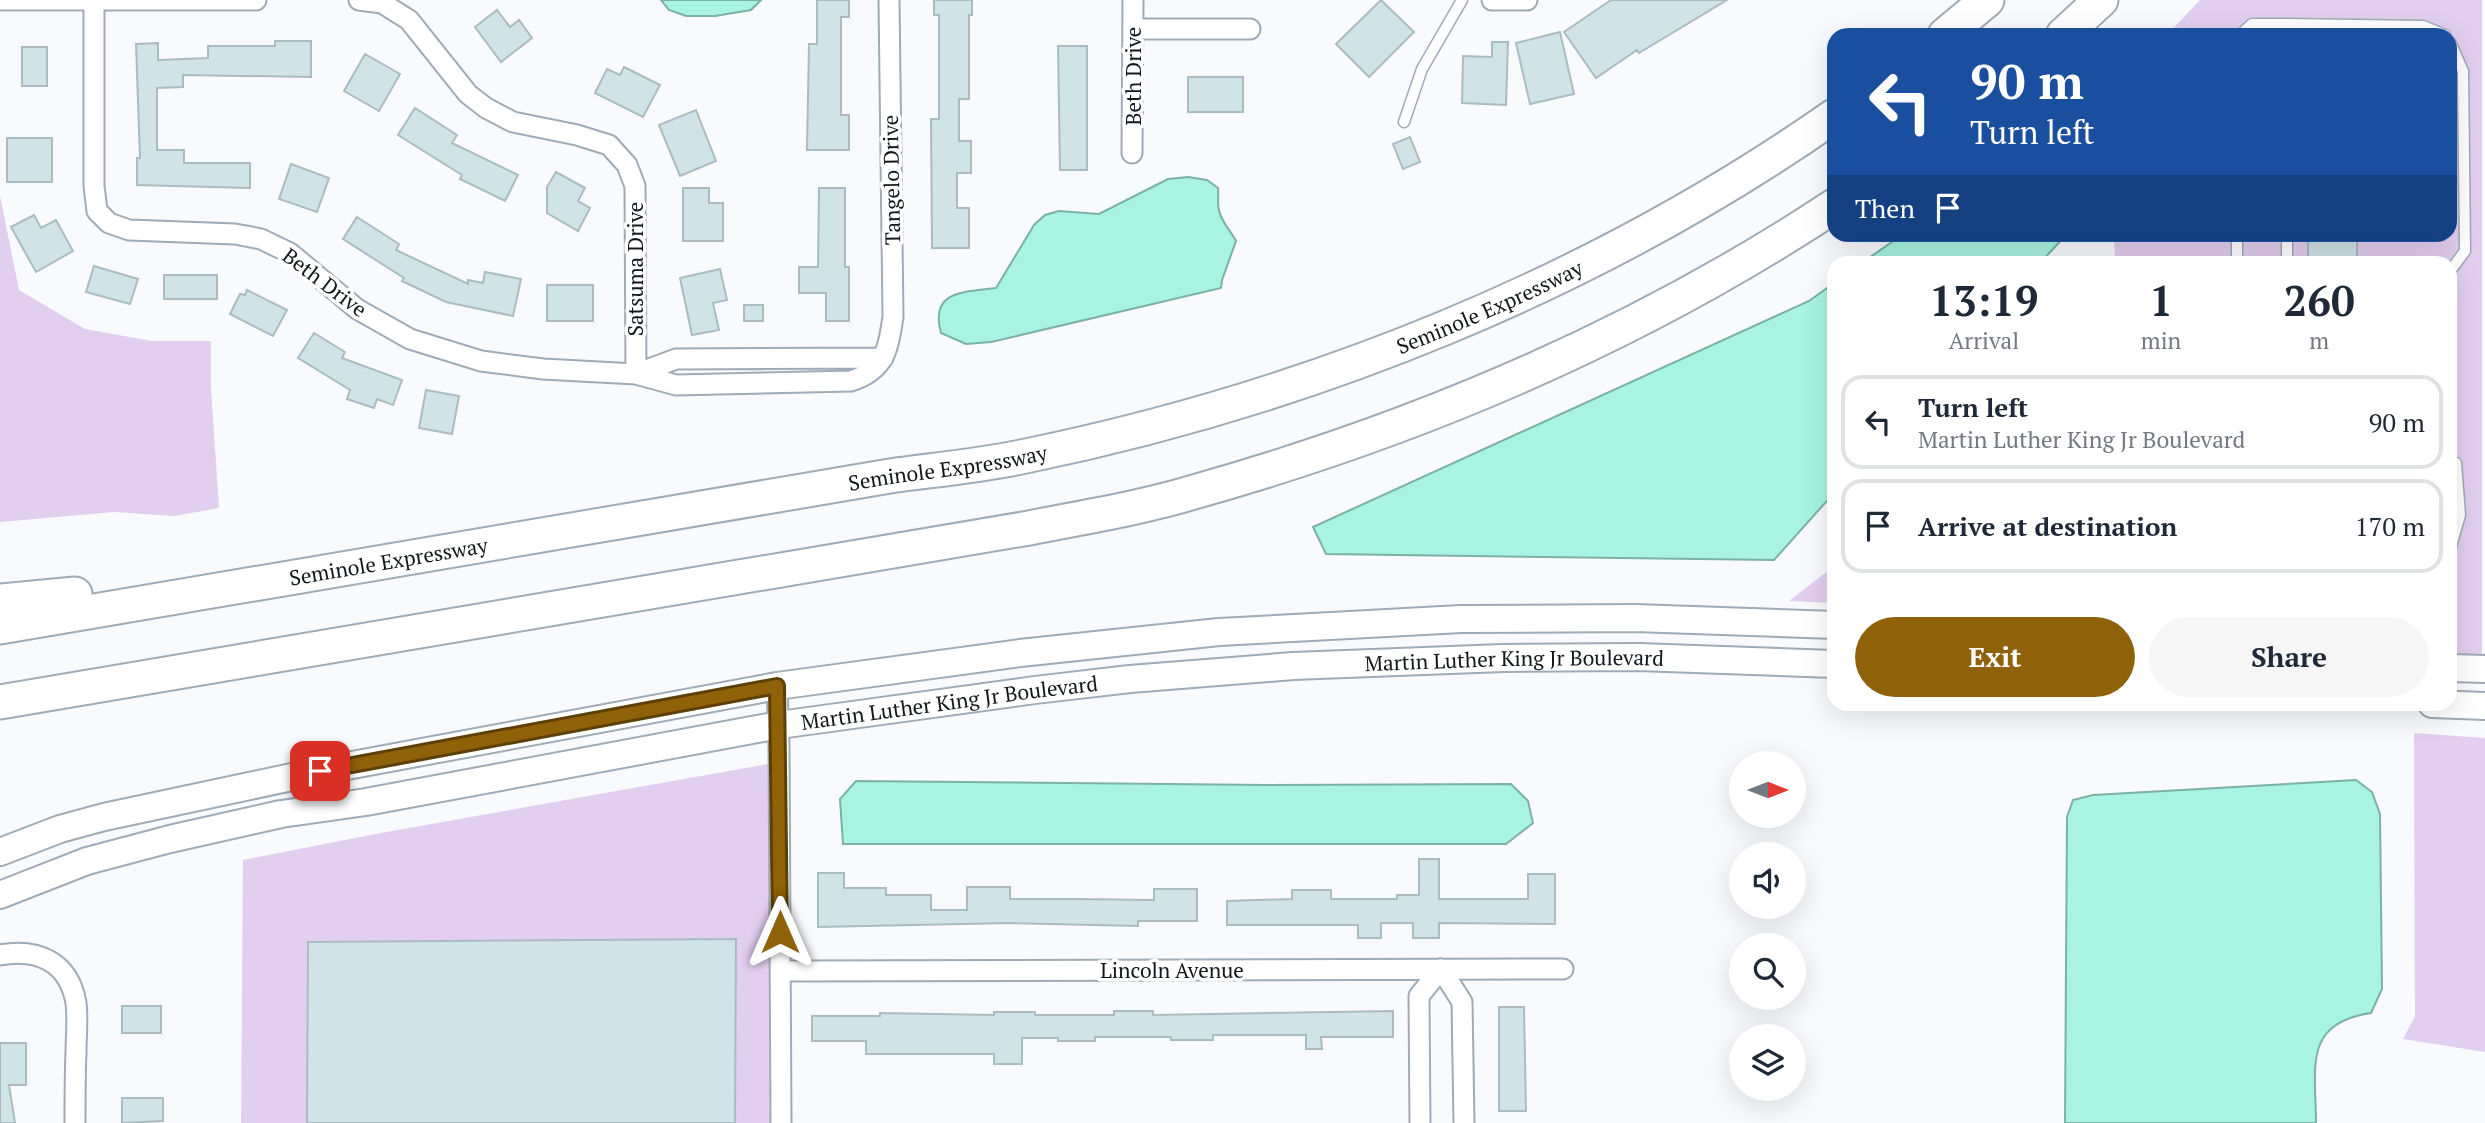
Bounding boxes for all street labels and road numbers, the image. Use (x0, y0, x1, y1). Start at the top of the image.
street label: Beth Drive (1119, 27, 1147, 125)
street label: Tangelo Drive (876, 115, 906, 245)
street label: Satsuma Drive (621, 202, 649, 336)
street label: Beth Drive (277, 241, 373, 323)
street label: Seminole Expressway (1392, 253, 1587, 360)
street label: Seminole Expressway (846, 438, 1050, 497)
street label: Seminole Expressway (287, 530, 490, 592)
street label: Martin Luther King Jr Boulevard (1364, 643, 1665, 677)
street label: Martin Luther King Jr Boulevard (799, 669, 1100, 736)
street label: Lincoln Avenue (1100, 956, 1244, 984)

